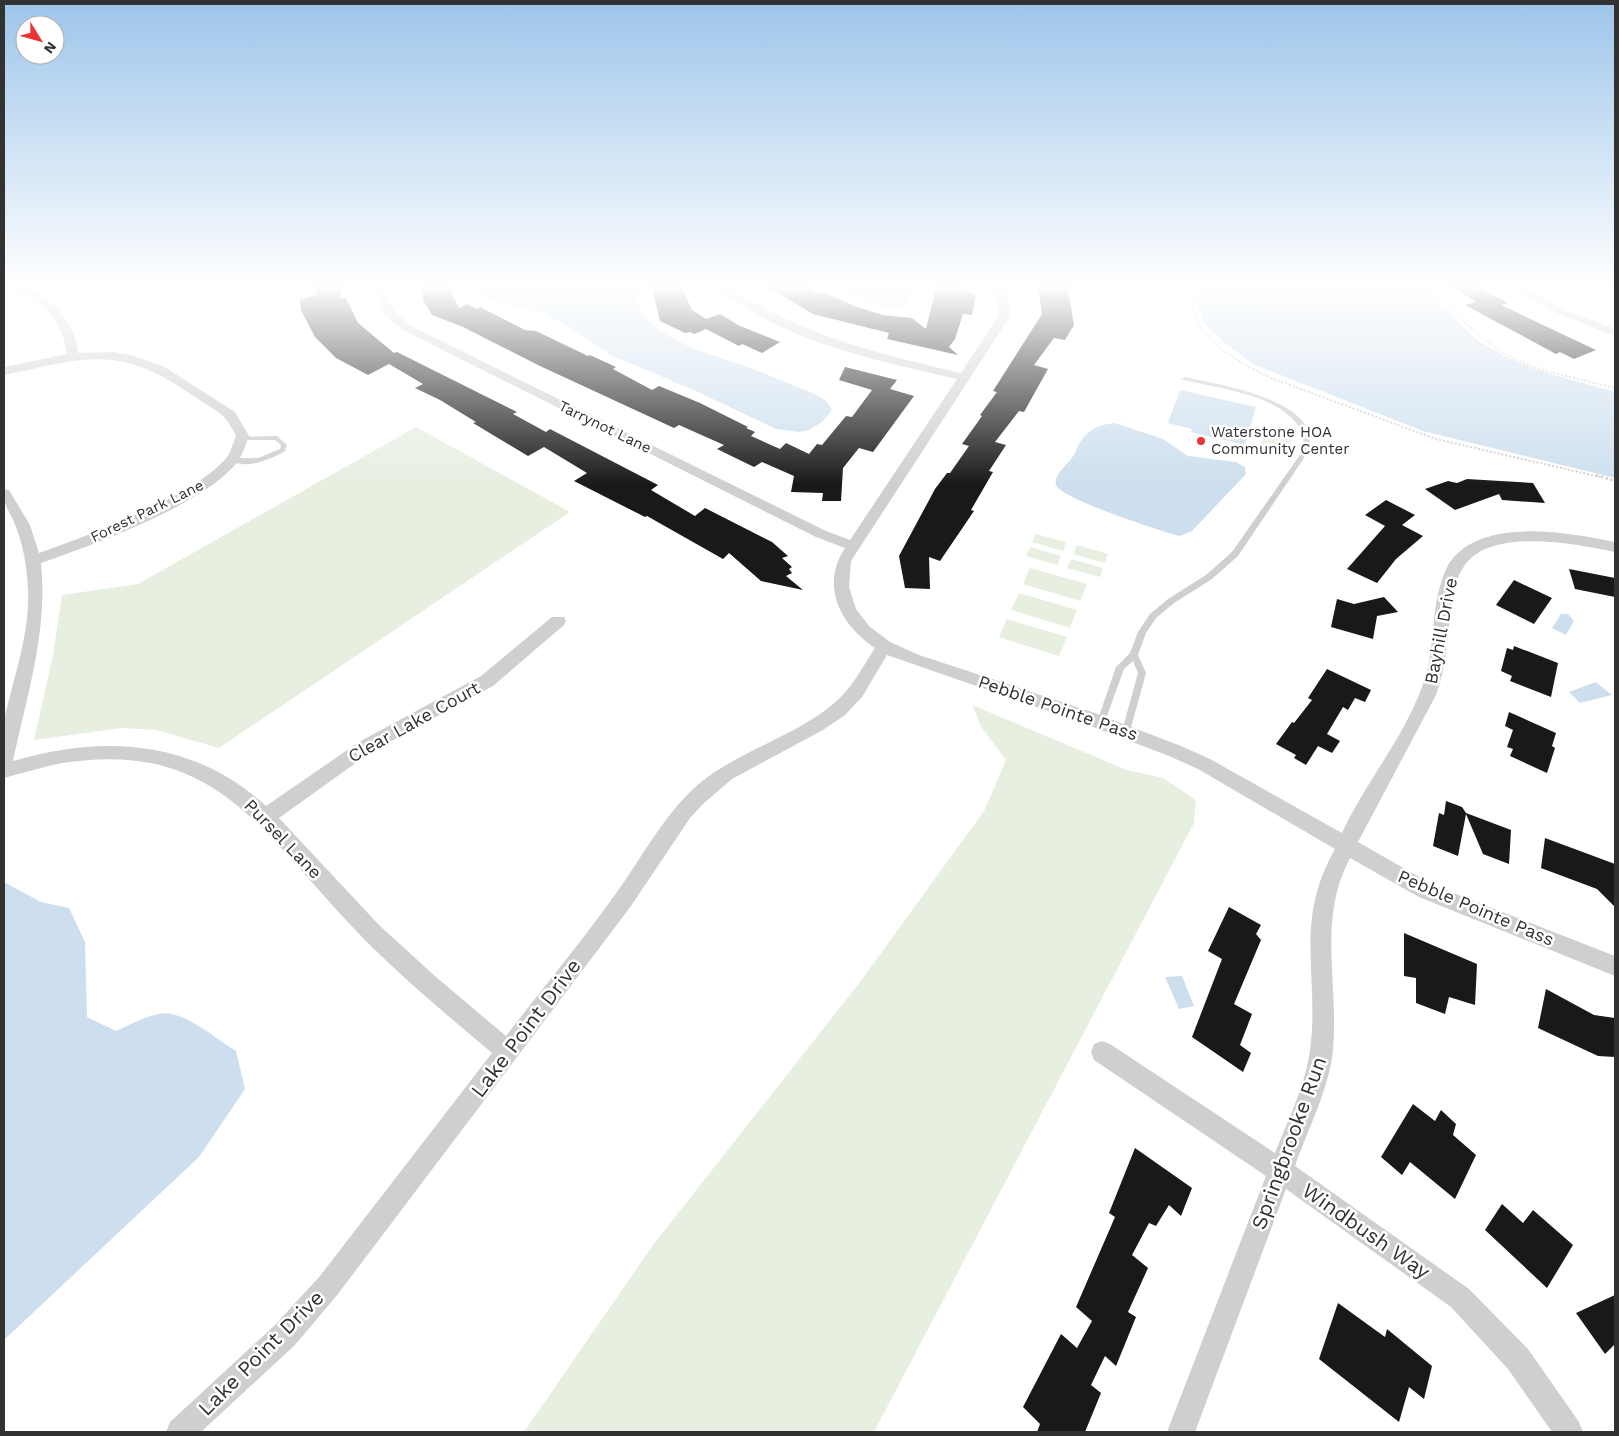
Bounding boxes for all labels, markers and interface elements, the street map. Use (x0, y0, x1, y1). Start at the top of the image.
north arrow (15, 15, 65, 65)
text: N (41, 39, 60, 57)
street label: Tarrynot Lane (556, 397, 654, 457)
place label: Waterstone HOA Community Center (1211, 423, 1349, 458)
marker: Waterstone HOA Community Center (1195, 435, 1207, 447)
street label: Forest Park Lane (87, 476, 207, 546)
street label: Bayhill Drive (1420, 576, 1461, 686)
street label: Pebble Pointe Pass (976, 670, 1141, 745)
street label: Clear Lake Court (344, 676, 484, 766)
street label: Pursel Lane (240, 795, 326, 883)
street label: Pebble Pointe Pass (1395, 865, 1557, 950)
street label: Lake Point Drive (465, 953, 586, 1102)
street label: Springbrooke Run (1246, 1053, 1331, 1233)
street label: Windbush Way (1298, 1177, 1435, 1284)
street label: Lake Point Drive (193, 1285, 329, 1421)

